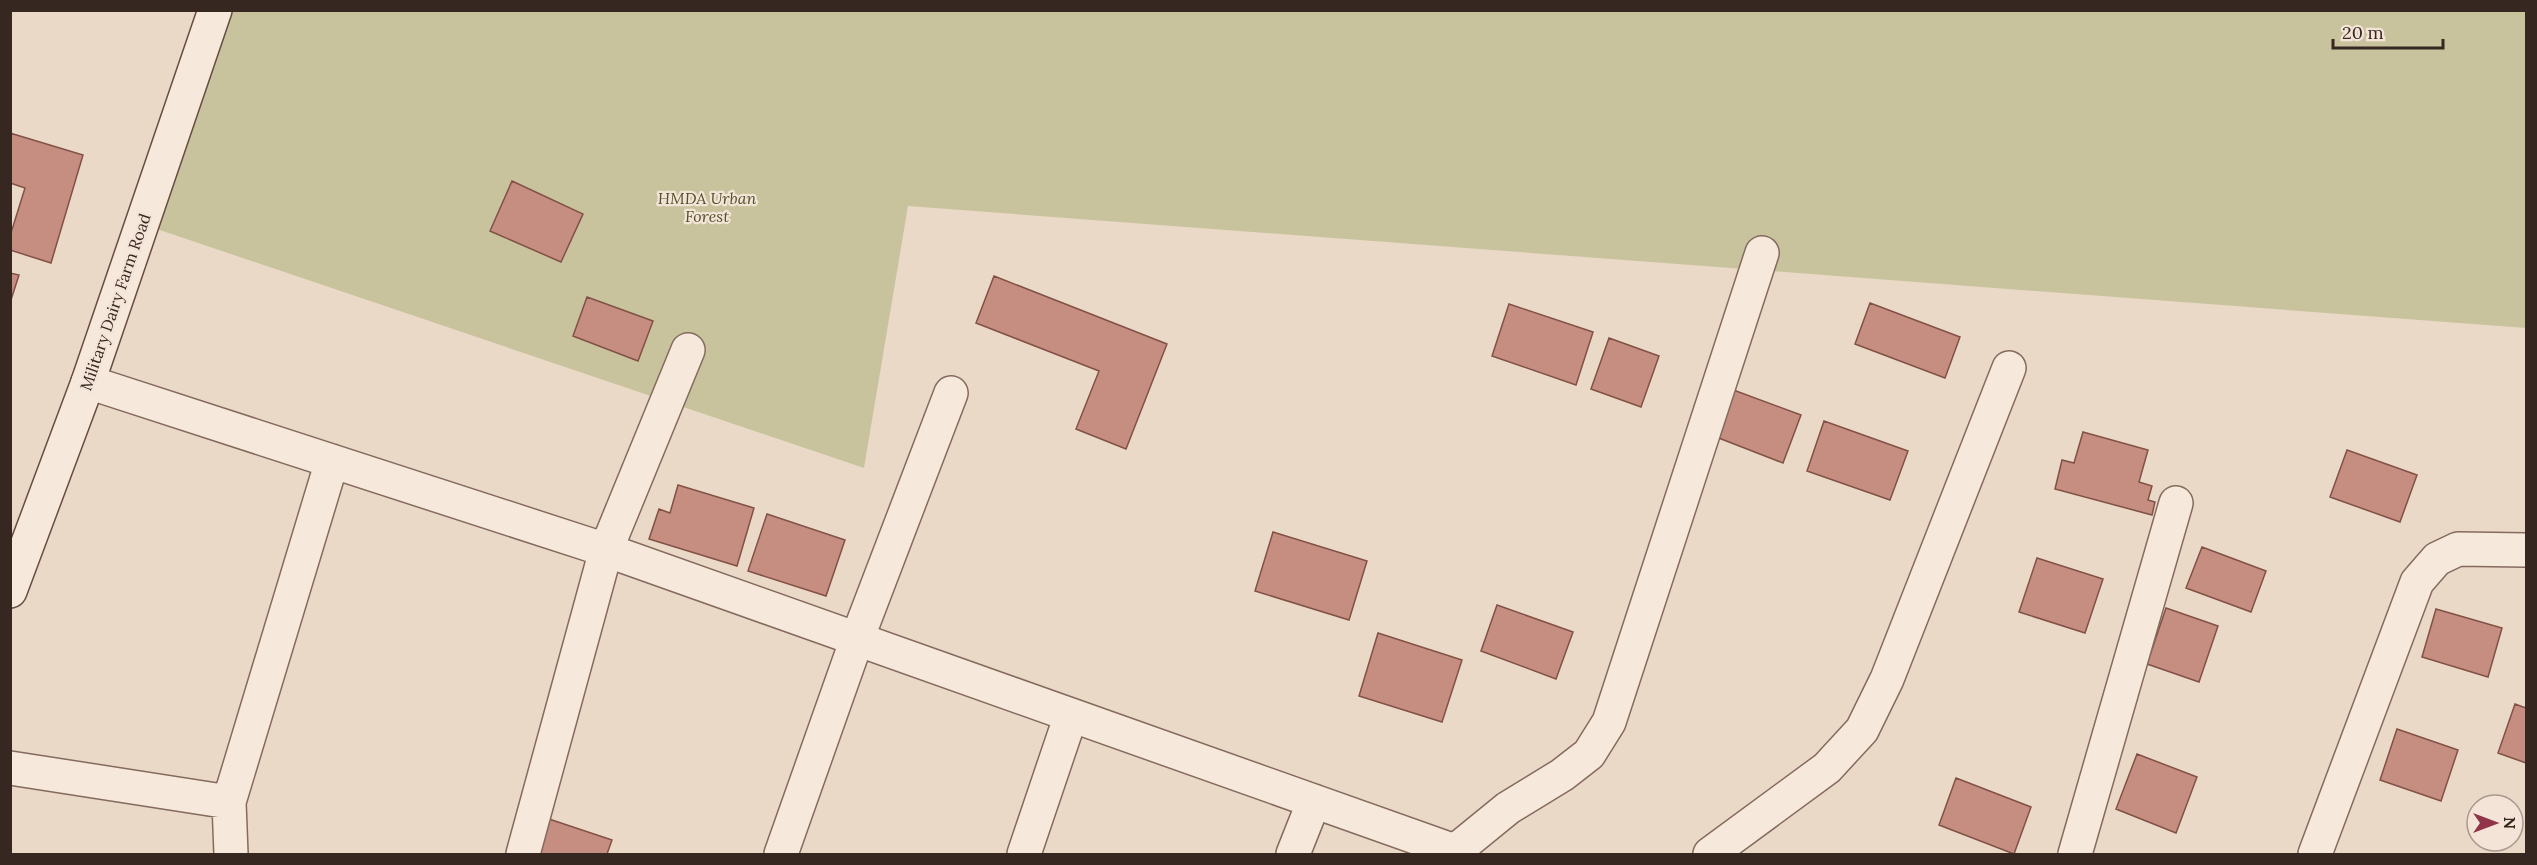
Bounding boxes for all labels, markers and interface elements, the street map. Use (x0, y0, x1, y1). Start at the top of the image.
scale bar (2333, 12, 2442, 50)
text: 20 m (2342, 21, 2384, 44)
park label: HMDA Urban Forest (658, 188, 757, 226)
street label: Military Dairy Farm Road (75, 210, 155, 393)
north arrow (2465, 793, 2525, 853)
text: N (2500, 817, 2520, 829)

